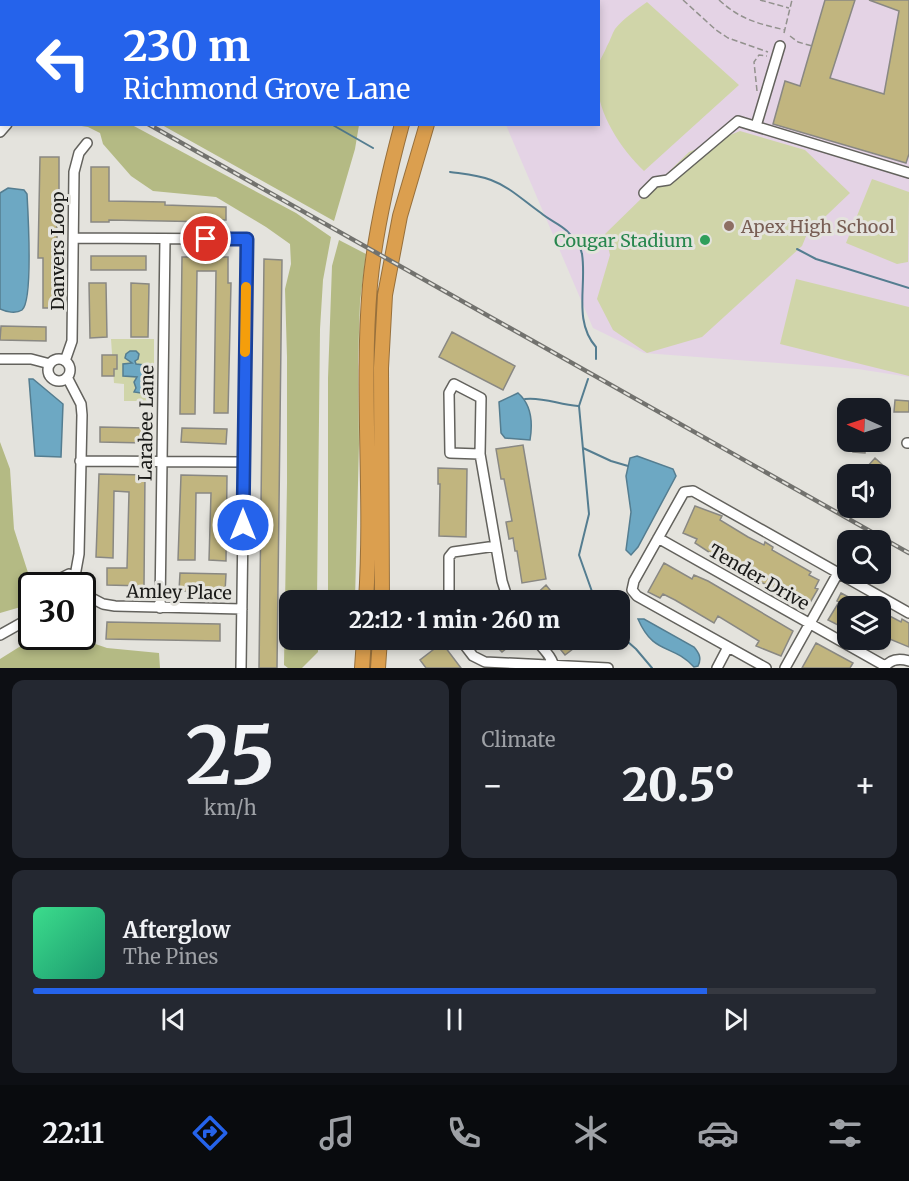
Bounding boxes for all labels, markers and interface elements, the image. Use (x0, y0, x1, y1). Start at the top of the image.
text: 230 m (123, 20, 250, 72)
icon: left (24, 24, 102, 102)
text: Richmond Grove Lane (123, 72, 410, 106)
street label: Danvers Loop (46, 191, 69, 311)
pin (180, 213, 231, 264)
place label: Apex High School (740, 215, 895, 238)
marker: Apex High School (722, 219, 736, 233)
icon: arrive (189, 222, 222, 255)
place label: Cougar Stadium (554, 229, 693, 252)
marker: Cougar Stadium (698, 233, 712, 247)
street label: Larabee Lane (133, 365, 159, 481)
north arrow (837, 398, 891, 452)
map controls (837, 398, 891, 650)
button: sound (837, 464, 891, 518)
position arrow (211, 493, 275, 557)
button: search (837, 530, 891, 584)
street label: Tender Drive (704, 539, 814, 615)
speed limit sign: 30 (18, 572, 96, 650)
street label: Amley Place (125, 580, 232, 604)
button: layers (837, 596, 891, 650)
text: 22:12 · 1 min · 260 m (349, 606, 560, 634)
text: 25 (185, 707, 275, 805)
text: Climate (482, 727, 556, 752)
text: 20.5° (622, 757, 736, 813)
text: − (482, 765, 504, 806)
text: + (854, 765, 876, 806)
text: km/h (204, 795, 257, 820)
text: Afterglow (123, 916, 230, 944)
text: The Pines (123, 944, 218, 969)
icon: previous (157, 1003, 190, 1036)
icon: pause (438, 1003, 471, 1036)
icon: next (719, 1003, 752, 1036)
icon: directions (189, 1112, 231, 1154)
icon: music (316, 1112, 358, 1154)
icon: phone (443, 1112, 485, 1154)
icon: climate (570, 1112, 612, 1154)
icon: car (697, 1112, 739, 1154)
icon: filters (824, 1112, 866, 1154)
text: 22:11 (43, 1116, 104, 1150)

